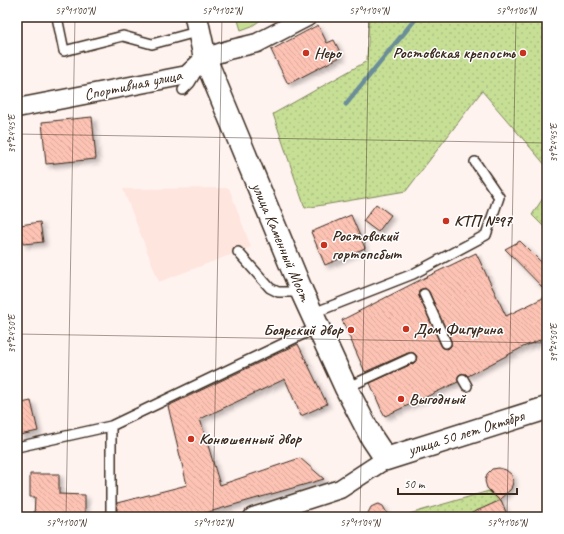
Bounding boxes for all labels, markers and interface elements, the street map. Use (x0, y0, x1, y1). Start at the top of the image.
text: 57°11'00"N (55, 4, 97, 17)
text: 57°11'02"N (202, 4, 244, 17)
text: 57°11'04"N (349, 4, 391, 17)
text: 57°11'06"N (496, 4, 538, 17)
place label: Неро (314, 43, 343, 63)
place label: Ростовская крепость (393, 43, 516, 63)
marker: Неро (301, 48, 311, 58)
marker: Ростовская крепость (518, 48, 528, 58)
street label: Спортивная улица (82, 65, 184, 105)
text: 39°24'45"E (5, 113, 18, 153)
text: 39°24'45"E (547, 122, 560, 162)
street label: улица Каменный Мост (247, 179, 316, 306)
place label: КТП №97 (454, 211, 514, 231)
marker: КТП №97 (441, 216, 451, 226)
place label: Ростовский гортопсбыт (332, 226, 402, 264)
marker: Ростовский гортопсбыт (319, 240, 329, 250)
text: 39°24'50"E (5, 313, 18, 353)
place label: Дом Фигурина (414, 319, 503, 339)
place label: Боярский двор (263, 320, 344, 340)
text: 39°24'50"E (547, 322, 560, 362)
marker: Дом Фигурина (401, 324, 411, 334)
marker: Боярский двор (346, 325, 356, 335)
place label: Выгодный (409, 389, 466, 409)
marker: Выгодный (396, 394, 406, 404)
street label: улица 50 лет Октября (405, 405, 528, 460)
place label: Конюшенный двор (199, 429, 302, 449)
marker: Конюшенный двор (186, 434, 196, 444)
scale bar (398, 470, 517, 496)
text: 50 m (404, 476, 426, 492)
text: 57°11'00"N (46, 516, 88, 529)
text: 57°11'02"N (193, 516, 235, 529)
text: 57°11'04"N (340, 516, 382, 529)
text: 57°11'06"N (487, 516, 529, 529)

